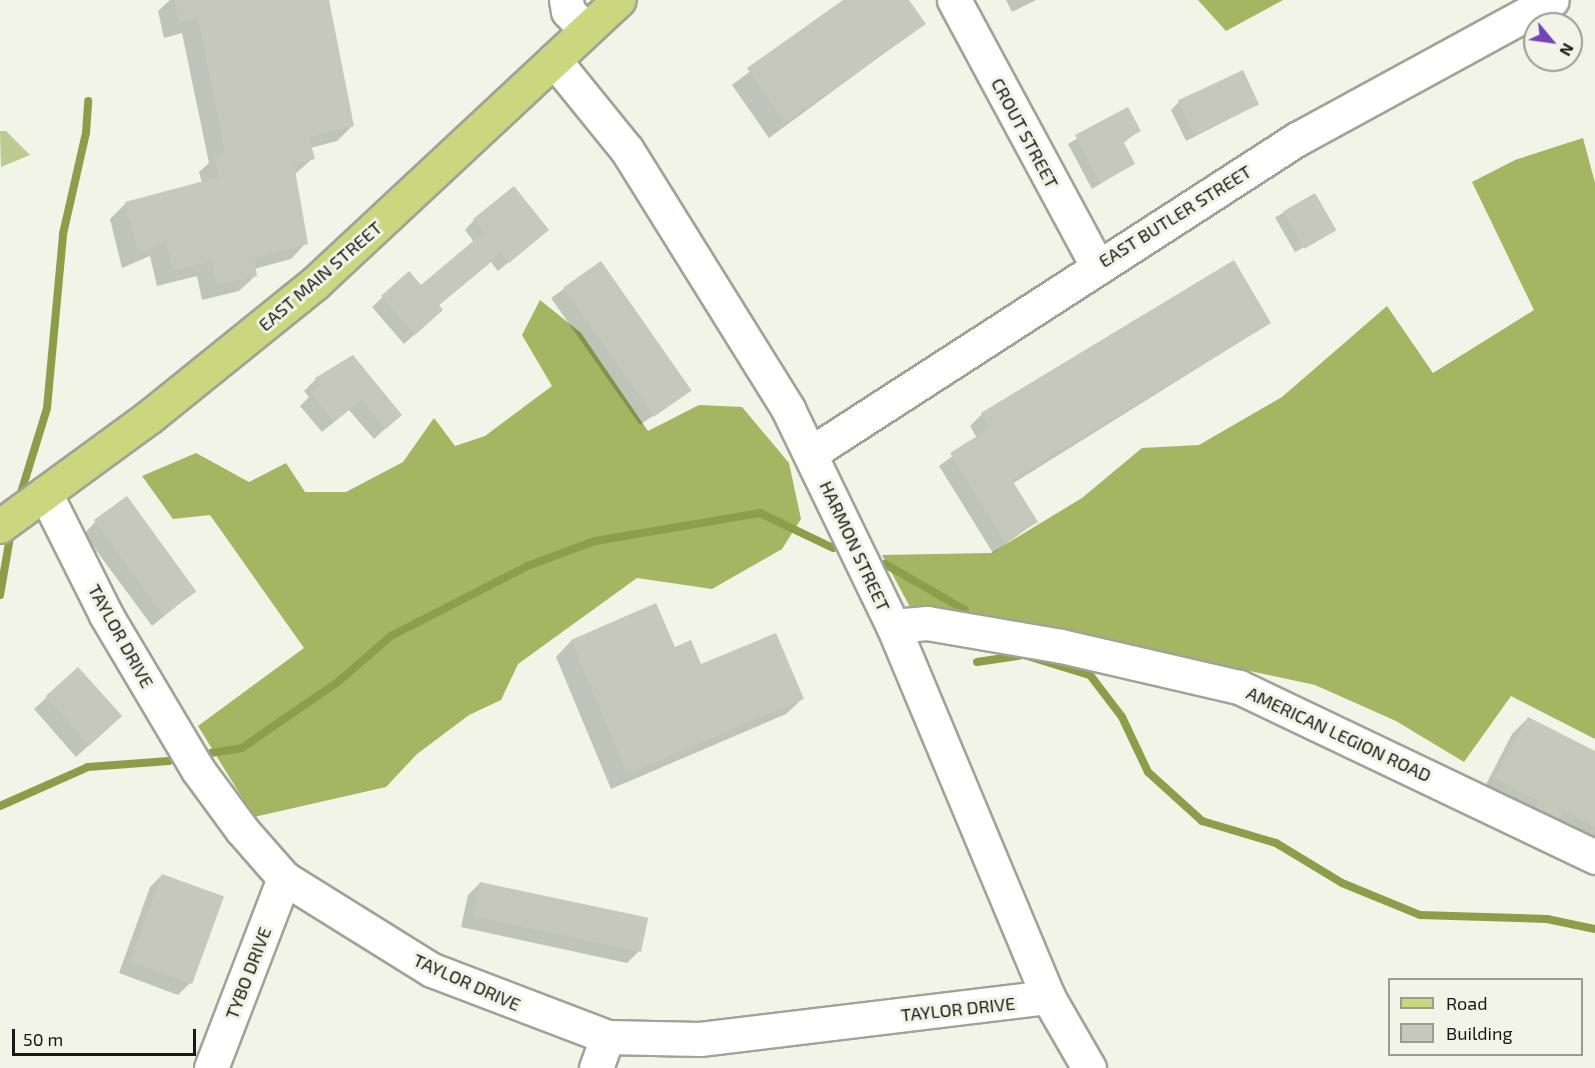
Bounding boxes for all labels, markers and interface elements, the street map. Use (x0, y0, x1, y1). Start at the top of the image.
north arrow (1523, 12, 1583, 72)
text: N (1556, 40, 1579, 60)
street label: CROUT STREET (987, 74, 1063, 192)
street label: EAST BUTLER STREET (1095, 160, 1255, 272)
street label: EAST MAIN STREET (254, 216, 386, 336)
street label: HARMON STREET (815, 477, 895, 615)
street label: TAYLOR DRIVE (84, 581, 158, 691)
street label: AMERICAN LEGION ROAD (1243, 682, 1435, 786)
street label: TYBO DRIVE (221, 924, 275, 1022)
street label: TAYLOR DRIVE (410, 949, 524, 1015)
legend (1388, 978, 1583, 1056)
street label: TAYLOR DRIVE (900, 992, 1016, 1026)
text: Road (1446, 992, 1487, 1014)
scale bar (15, 1017, 200, 1055)
text: Building (1446, 1022, 1513, 1044)
text: 50 m (23, 1028, 63, 1050)

